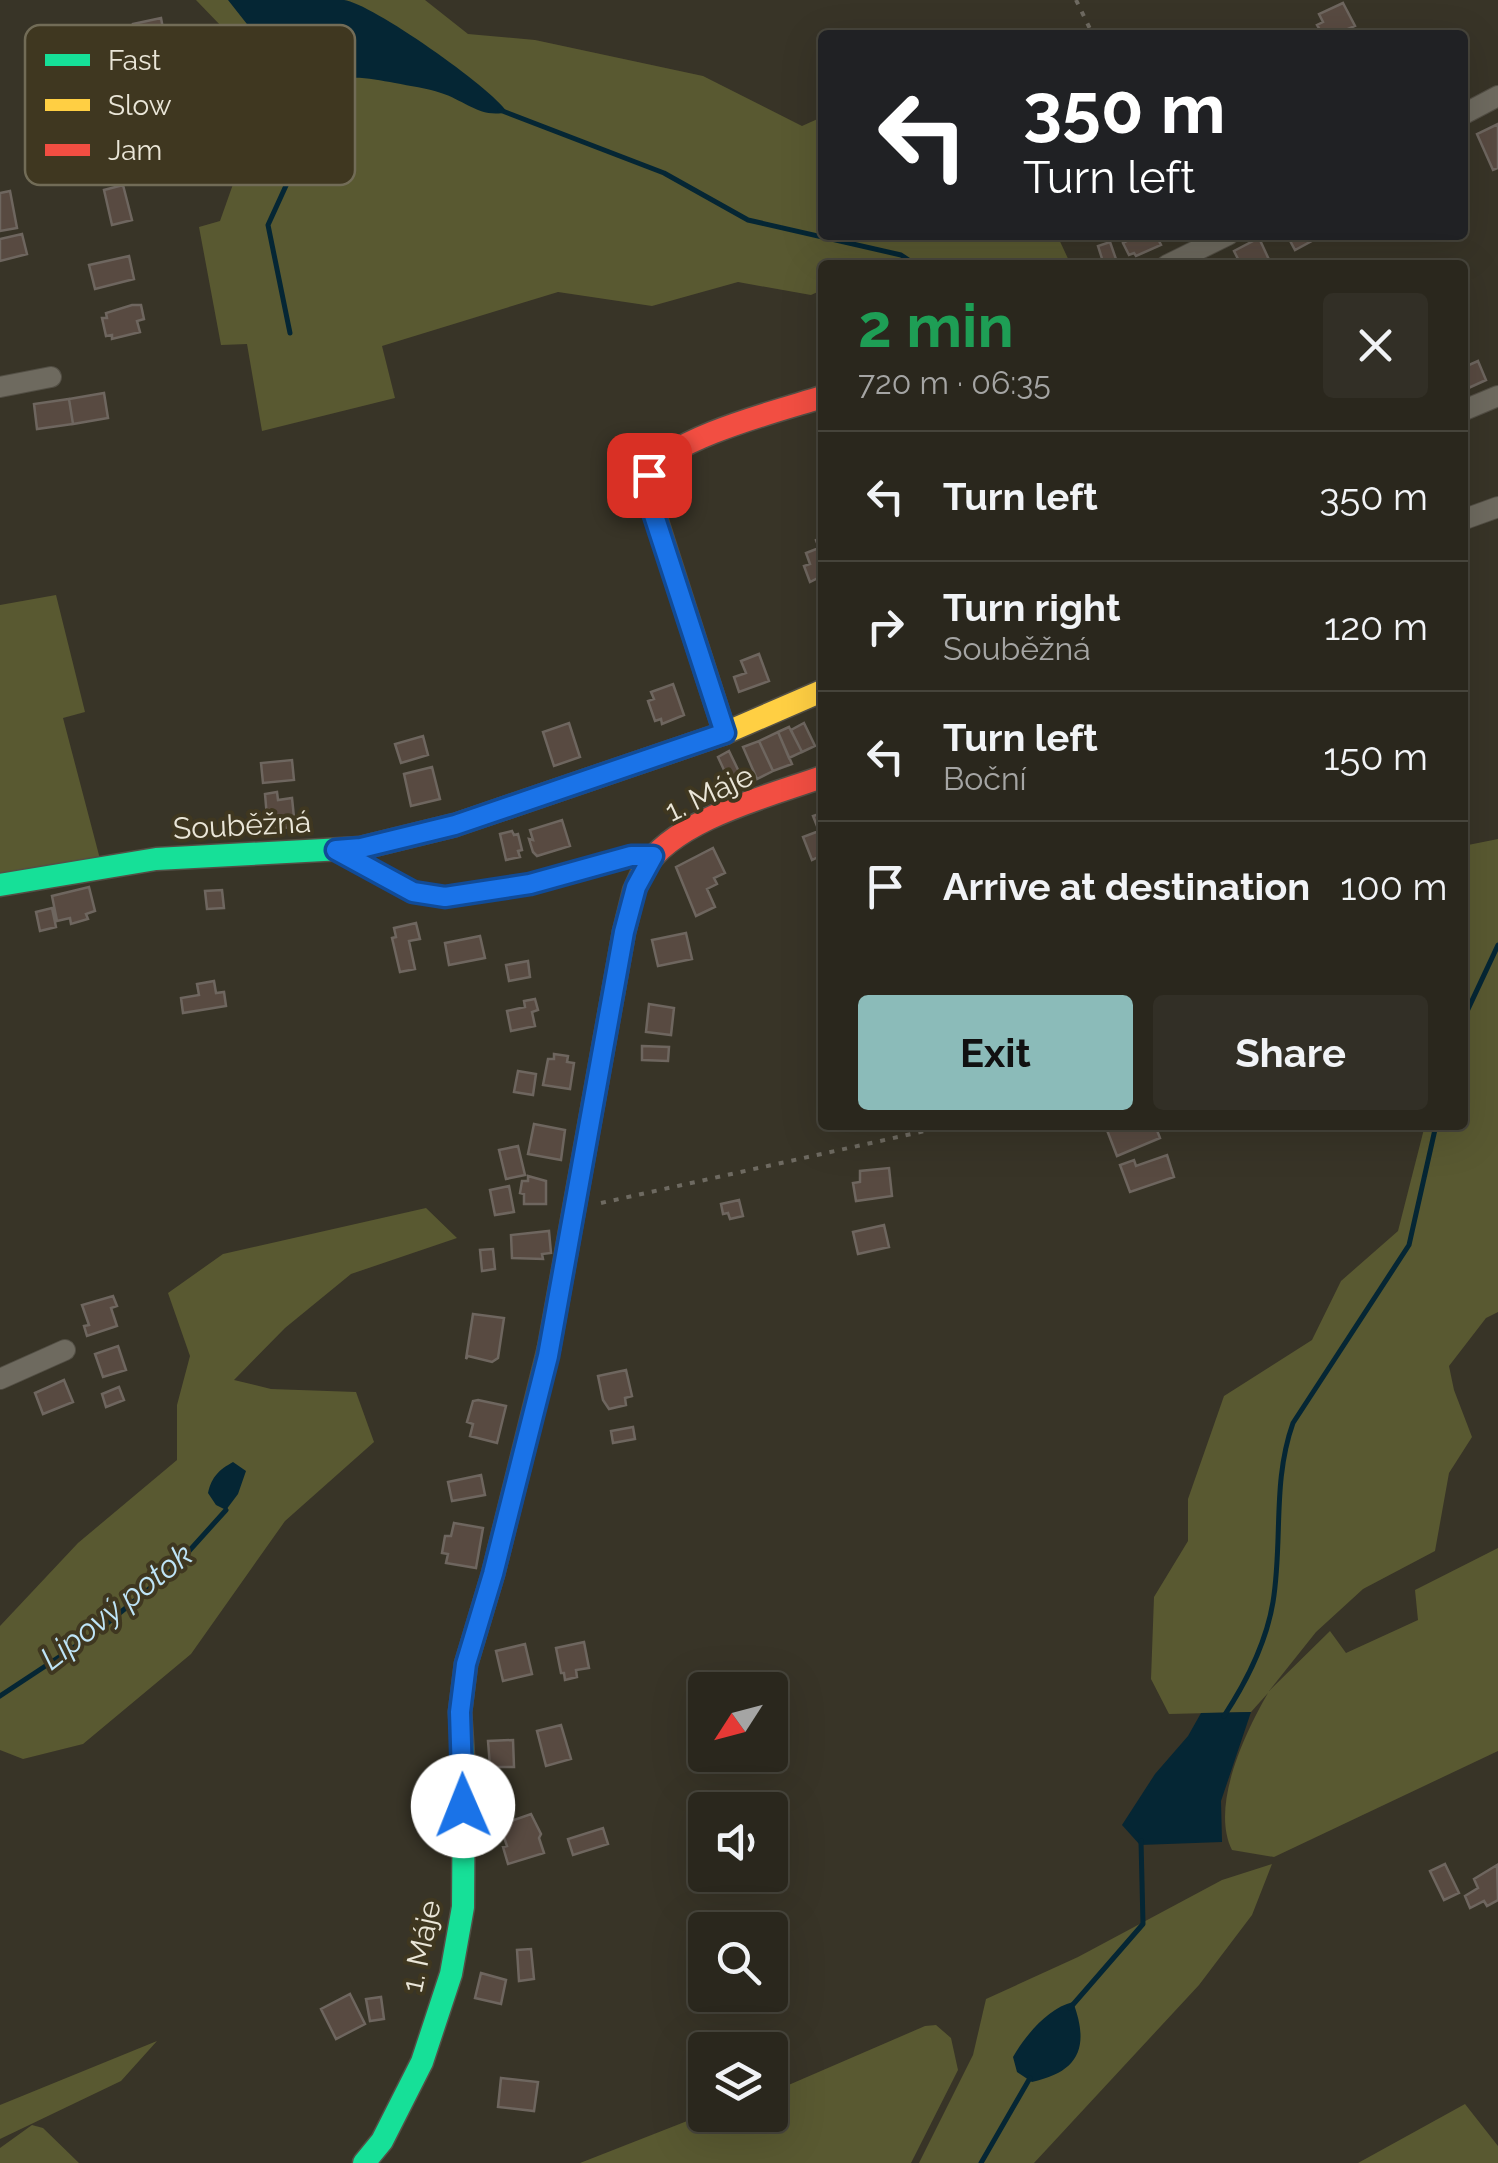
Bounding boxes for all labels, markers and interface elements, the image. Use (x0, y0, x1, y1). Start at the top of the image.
legend (25, 25, 355, 185)
text: Fast (108, 44, 161, 77)
text: 350 m (1023, 67, 1226, 149)
icon: left (858, 70, 988, 200)
text: Slow (108, 89, 172, 122)
text: Jam (108, 134, 162, 167)
text: Turn left (1023, 151, 1195, 204)
text: 2 min (858, 291, 1014, 361)
button: close (1323, 293, 1428, 398)
text: 720 m · 06:35 (858, 364, 1051, 401)
pin (607, 433, 692, 518)
icon: arrive (622, 448, 677, 503)
icon: left (858, 469, 913, 524)
text: Turn left (943, 474, 1098, 519)
text: 350 m (1319, 474, 1428, 519)
text: Turn right (943, 585, 1120, 630)
icon: right (858, 599, 913, 654)
text: 120 m (1324, 604, 1428, 649)
text: Souběžná (943, 630, 1091, 667)
text: Turn left (943, 715, 1098, 760)
icon: left (858, 729, 913, 784)
text: 150 m (1323, 734, 1428, 779)
street label: 1. Máje (659, 757, 759, 829)
text: Boční (943, 760, 1027, 797)
street label: Souběžná (172, 804, 312, 846)
icon: arrive (858, 859, 913, 914)
text: Arrive at destination (943, 864, 1310, 909)
text: 100 m (1340, 864, 1448, 909)
button: Exit (858, 995, 1133, 1110)
button: Share (1153, 995, 1428, 1110)
water label: Lipový potok (33, 1535, 199, 1677)
north arrow (688, 1672, 788, 1772)
map controls (688, 1672, 788, 2132)
position arrow (411, 1754, 515, 1858)
button: sound (688, 1792, 788, 1892)
street label: 1. Máje (394, 1897, 448, 1995)
button: search (688, 1912, 788, 2012)
button: layers (688, 2032, 788, 2132)

